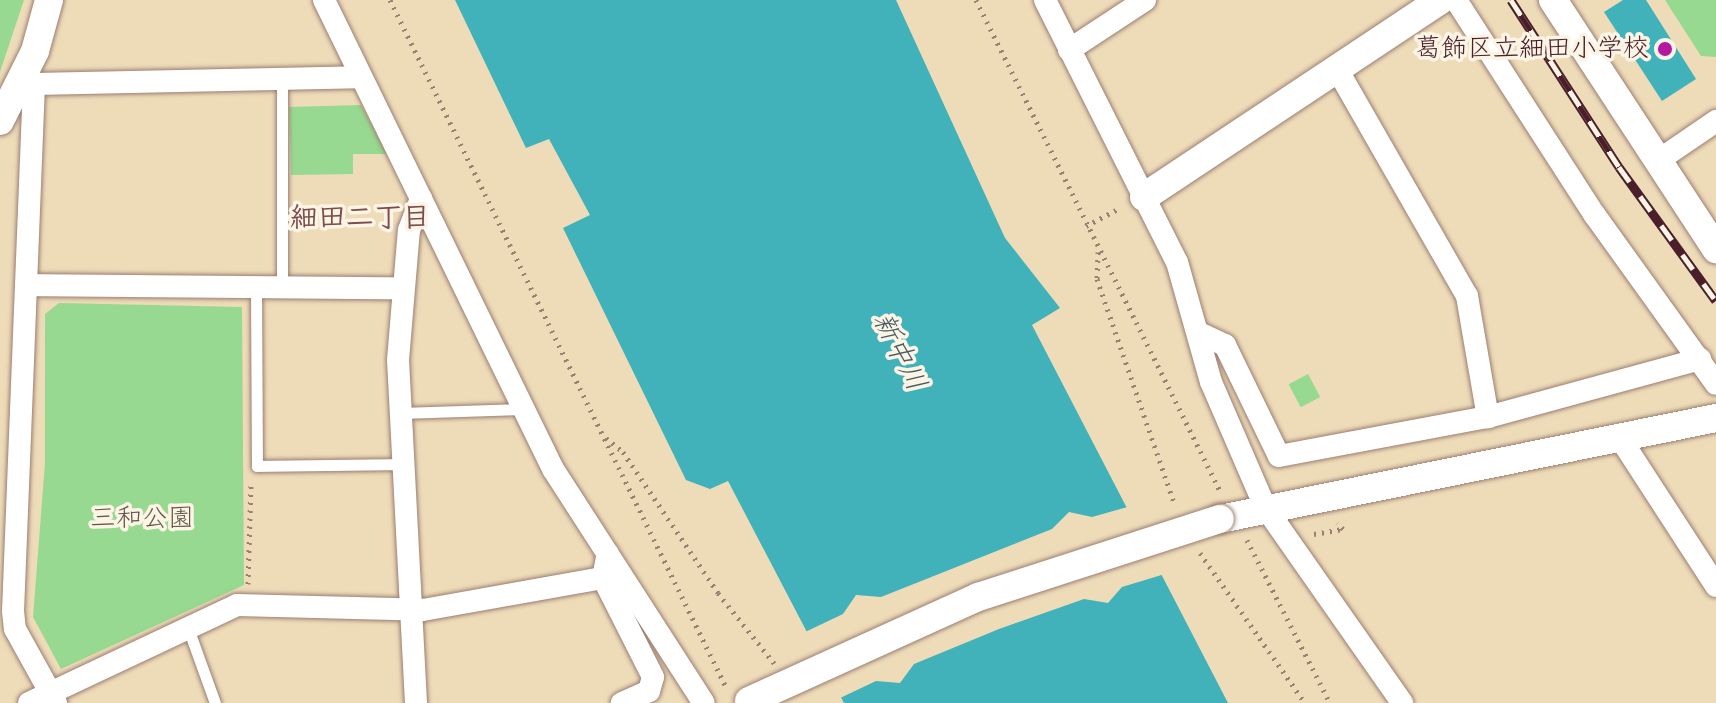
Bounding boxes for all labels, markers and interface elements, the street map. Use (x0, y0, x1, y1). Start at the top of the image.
place label: 葛飾区立細田小学校 (1415, 33, 1649, 65)
marker: 葛飾区立細田小学校 (1656, 40, 1674, 58)
district label: 細田二丁目 (290, 201, 430, 235)
water label: 新中川 (865, 307, 933, 397)
park label: 三和公園 (90, 503, 194, 535)

